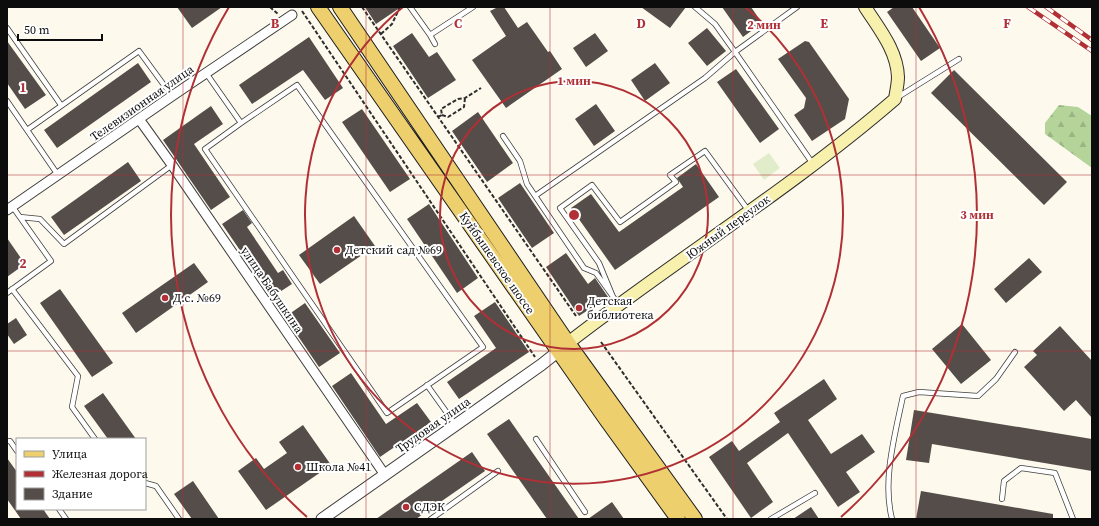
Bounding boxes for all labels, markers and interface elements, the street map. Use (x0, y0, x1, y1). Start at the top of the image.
text: B (271, 15, 280, 32)
text: C (454, 15, 462, 32)
text: D (636, 15, 646, 32)
text: E (820, 15, 828, 32)
text: F (1003, 15, 1011, 32)
scale bar (18, 16, 102, 42)
text: 2 мин (747, 17, 781, 33)
text: 50 m (24, 22, 50, 38)
street label: Телевизионная улица (87, 61, 198, 145)
text: 1 мин (557, 73, 591, 89)
text: 1 (19, 79, 27, 96)
street label: Южный переулок (683, 191, 773, 263)
text: 3 мин (960, 207, 994, 223)
centre of rings (567, 208, 581, 222)
street label: Куйбышевское шоссе (456, 209, 538, 317)
place label: Детский сад №69 (345, 242, 442, 258)
street label: улица Бабушкина (237, 244, 307, 337)
marker: Детский сад №69 (332, 245, 342, 255)
text: 2 (19, 255, 27, 272)
place label: Д.с. №69 (173, 290, 221, 306)
marker: Д.с. №69 (160, 293, 170, 303)
place label: Детская библиотека (587, 293, 654, 323)
marker: Детская библиотека (574, 303, 584, 313)
street label: Трудовая улица (393, 393, 474, 457)
legend (16, 438, 146, 510)
text: Улица (52, 446, 88, 462)
place label: Школа №41 (306, 459, 371, 475)
marker: Школа №41 (293, 462, 303, 472)
text: Железная дорога (52, 466, 149, 482)
text: Здание (52, 486, 93, 502)
place label: СДЭК (414, 499, 445, 515)
marker: СДЭК (401, 502, 411, 512)

